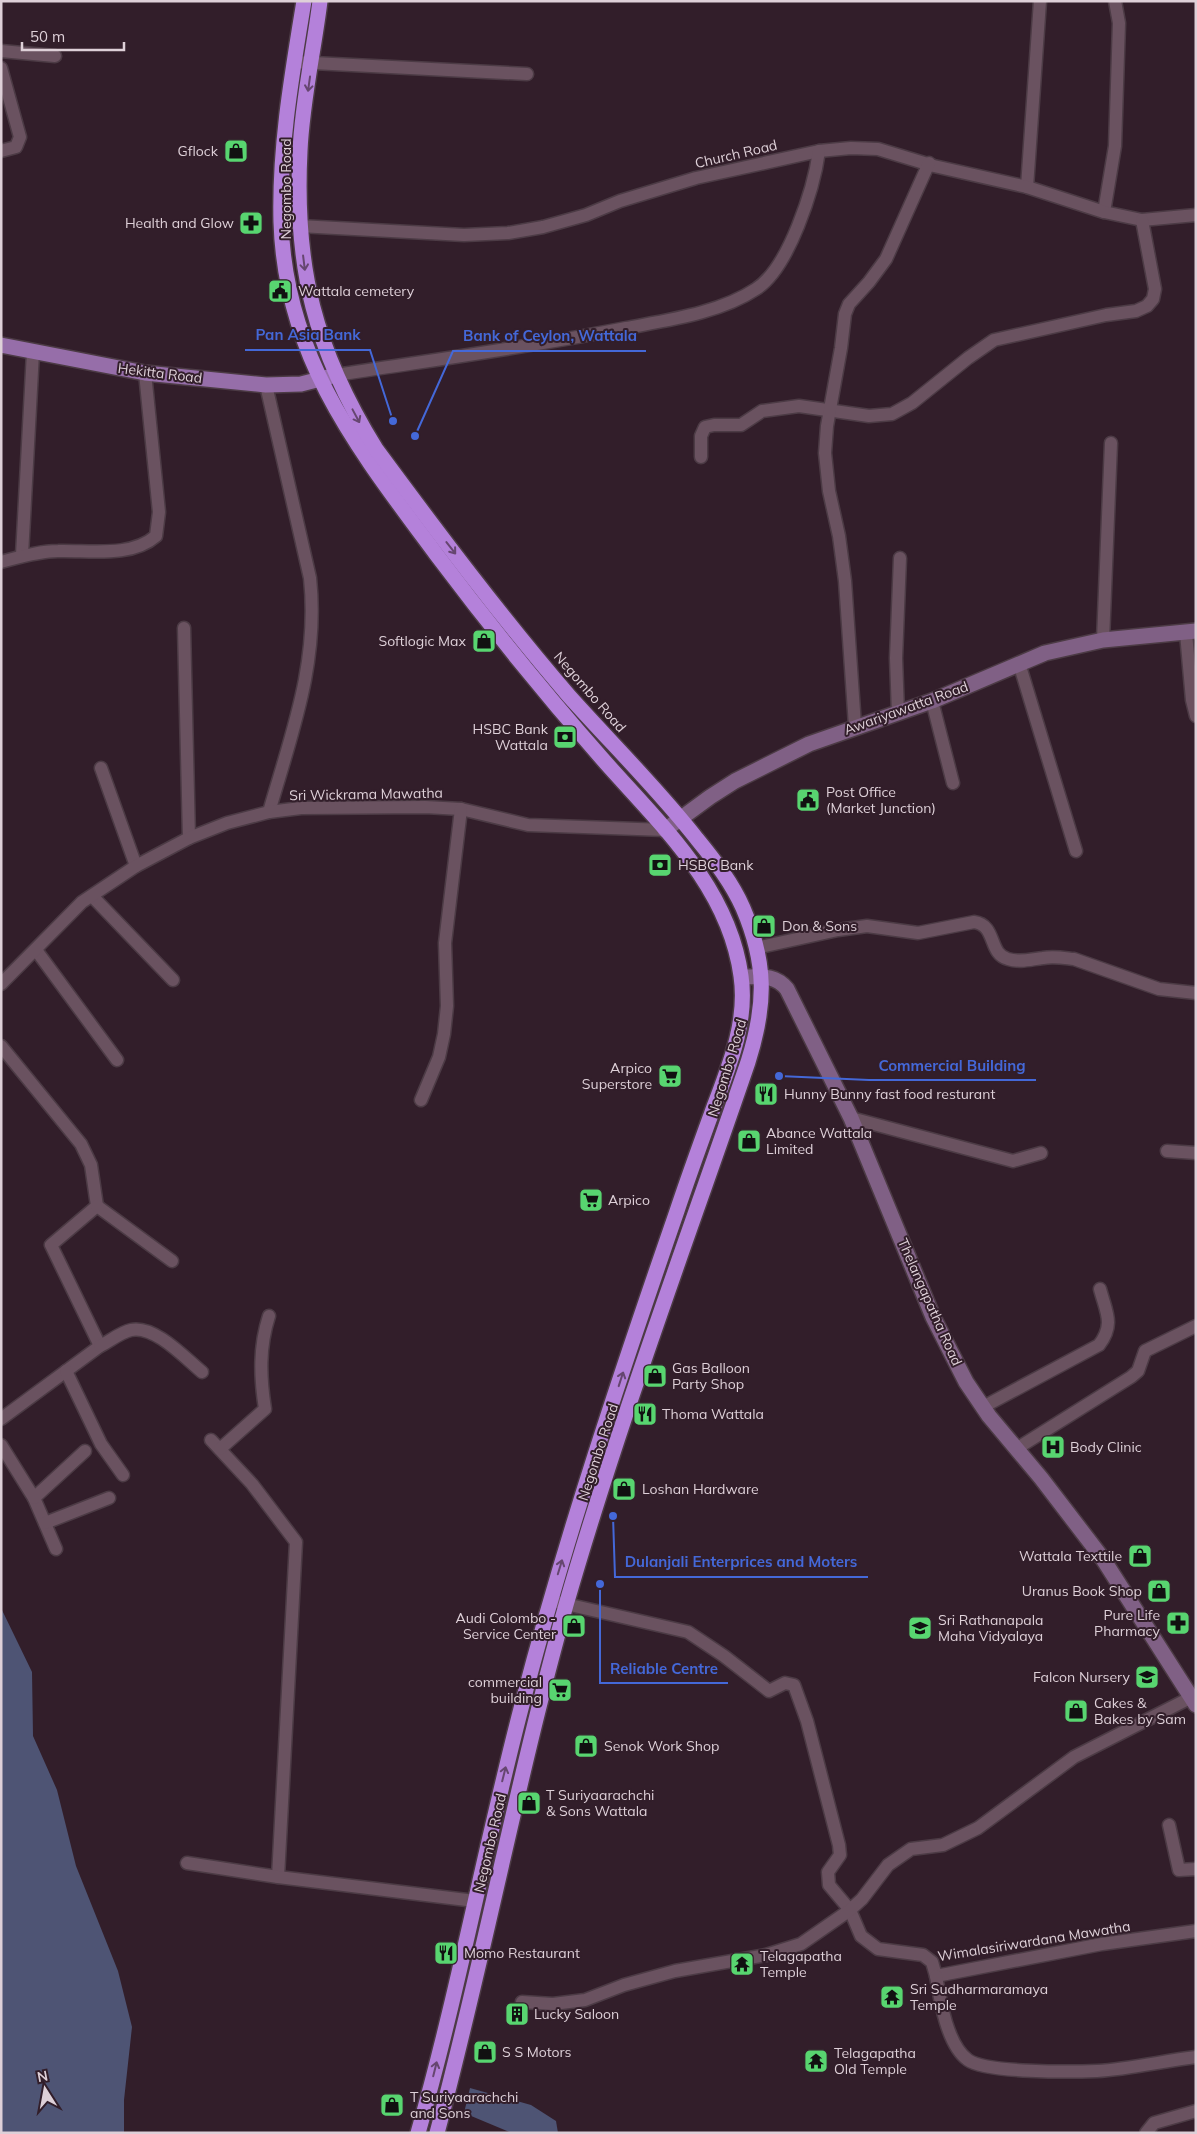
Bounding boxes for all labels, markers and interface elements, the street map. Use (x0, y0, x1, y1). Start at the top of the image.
scale bar (22, 20, 125, 52)
text: 50 m (30, 27, 65, 46)
one-way arrow (304, 76, 314, 92)
street label: Church Road (693, 136, 779, 172)
shop icon: Gflock (223, 138, 249, 164)
street label: Negombo Road (277, 138, 295, 240)
place label: Gflock (178, 142, 219, 160)
pharmacy icon: Health and Glow (238, 210, 264, 236)
place label: Health and Glow (125, 214, 234, 232)
one-way arrow (299, 255, 309, 271)
public building icon: Wattala cemetery (267, 278, 293, 304)
place label: Wattala cemetery (298, 282, 415, 300)
callout: Pan Asia Bank (245, 320, 370, 350)
callout: Bank of Ceylon, Wattala (453, 321, 646, 351)
text: Pan Asia Bank (255, 325, 361, 344)
text: Bank of Ceylon, Wattala (463, 326, 637, 345)
street label: Hekitta Road (117, 359, 203, 387)
one-way arrow (352, 408, 361, 423)
one-way arrow (445, 541, 456, 554)
shop icon: Softlogic Max (471, 628, 497, 654)
place label: Softlogic Max (378, 632, 467, 650)
street label: Negombo Road (550, 648, 630, 736)
street label: Awariyawatta Road (841, 677, 971, 739)
place label: HSBC Bank Wattala (472, 720, 549, 754)
bank icon: HSBC Bank Wattala (552, 724, 578, 750)
place label: Post Office (Market Junction) (826, 783, 936, 817)
street label: Sri Wickrama Mawatha (289, 784, 443, 804)
public building icon: Post Office (Market Junction) (795, 787, 821, 813)
bank icon: HSBC Bank (647, 852, 673, 878)
place label: HSBC Bank (678, 856, 754, 874)
shop icon: Don & Sons (751, 913, 777, 939)
place label: Don & Sons (782, 917, 857, 935)
street label: Negombo Road (704, 1017, 750, 1119)
callout: Commercial Building (869, 1050, 1036, 1080)
text: Commercial Building (878, 1056, 1026, 1075)
place label: Arpico Superstore (582, 1059, 652, 1093)
supermarket icon: Arpico Superstore (657, 1063, 683, 1089)
restaurant icon: Hunny Bunny fast food resturant (753, 1081, 779, 1107)
place label: Hunny Bunny fast food resturant (784, 1085, 995, 1103)
place label: Abance Wattala Limited (766, 1124, 872, 1158)
shop icon: Abance Wattala Limited (736, 1128, 762, 1154)
supermarket icon: Arpico (578, 1187, 604, 1213)
place label: Arpico (608, 1191, 650, 1209)
street label: Thelangapatha Road (894, 1236, 966, 1368)
place label: Gas Balloon Party Shop (672, 1359, 750, 1393)
shop icon: Gas Balloon Party Shop (642, 1363, 668, 1389)
one-way arrow (616, 1371, 626, 1387)
street label: Negombo Road (574, 1401, 622, 1503)
restaurant icon: Thoma Wattala (632, 1401, 658, 1427)
place label: Thoma Wattala (662, 1405, 764, 1423)
hospital icon: Body Clinic (1040, 1434, 1066, 1460)
place label: Body Clinic (1070, 1438, 1142, 1456)
shop icon: Loshan Hardware (611, 1476, 637, 1502)
place label: Loshan Hardware (642, 1480, 759, 1498)
shop icon: Wattala Texttile (1127, 1543, 1153, 1569)
callout: Dulanjali Enterprices and Moters (615, 1547, 868, 1577)
place label: Wattala Texttile (1019, 1547, 1122, 1565)
text: Dulanjali Enterprices and Moters (625, 1552, 857, 1571)
one-way arrow (556, 1559, 566, 1575)
shop icon: Uranus Book Shop (1146, 1578, 1172, 1604)
place label: Uranus Book Shop (1022, 1582, 1142, 1600)
place label: Pure Life Pharmacy (1094, 1606, 1161, 1640)
place label: Audi Colombo - Service Center (456, 1609, 557, 1643)
pharmacy icon: Pure Life Pharmacy (1165, 1610, 1191, 1636)
place label: Sri Rathanapala Maha Vidyalaya (938, 1611, 1044, 1645)
shop icon: Audi Colombo - Service Center (561, 1613, 587, 1639)
school or university icon: Sri Rathanapala Maha Vidyalaya (907, 1615, 933, 1641)
callout: Reliable Centre (600, 1653, 728, 1683)
text: Reliable Centre (610, 1659, 718, 1678)
school or university icon: Falcon Nursery (1134, 1664, 1160, 1690)
place label: Falcon Nursery (1033, 1668, 1131, 1686)
place label: commercial building (468, 1673, 542, 1707)
supermarket icon: commercial building (547, 1677, 573, 1703)
place label: Cakes & Bakes by Sam (1094, 1694, 1186, 1728)
shop icon: Cakes & Bakes by Sam (1063, 1698, 1089, 1724)
shop icon: Senok Work Shop (573, 1733, 599, 1759)
place label: Senok Work Shop (604, 1737, 719, 1755)
one-way arrow (500, 1767, 510, 1783)
place label: T Suriyaarachchi & Sons Wattala (546, 1786, 654, 1820)
shop icon: T Suriyaarachchi & Sons Wattala (516, 1790, 542, 1816)
street label: Negombo Road (470, 1792, 510, 1894)
street label: Wimalasiriwardana Mawatha (936, 1917, 1132, 1965)
restaurant icon: Momo Restaurant (433, 1940, 459, 1966)
place label: Momo Restaurant (464, 1944, 580, 1962)
place label: Telagapatha Temple (760, 1947, 842, 1981)
temple icon: Telagapatha Temple (729, 1951, 755, 1977)
place label: Sri Sudharmaramaya Temple (910, 1980, 1048, 2014)
temple icon: Sri Sudharmaramaya Temple (879, 1984, 905, 2010)
building icon: Lucky Saloon (504, 2001, 530, 2027)
place label: Lucky Saloon (534, 2005, 619, 2023)
shop icon: S S Motors (472, 2039, 498, 2065)
place label: S S Motors (502, 2043, 572, 2061)
place label: Telagapatha Old Temple (834, 2044, 916, 2078)
temple icon: Telagapatha Old Temple (803, 2048, 829, 2074)
one-way arrow (431, 2061, 440, 2077)
north arrow (20, 2064, 70, 2114)
text: N (36, 2066, 49, 2086)
place label: T Suriyaarachchi and Sons (410, 2088, 518, 2122)
shop icon: T Suriyaarachchi and Sons (379, 2092, 405, 2118)

